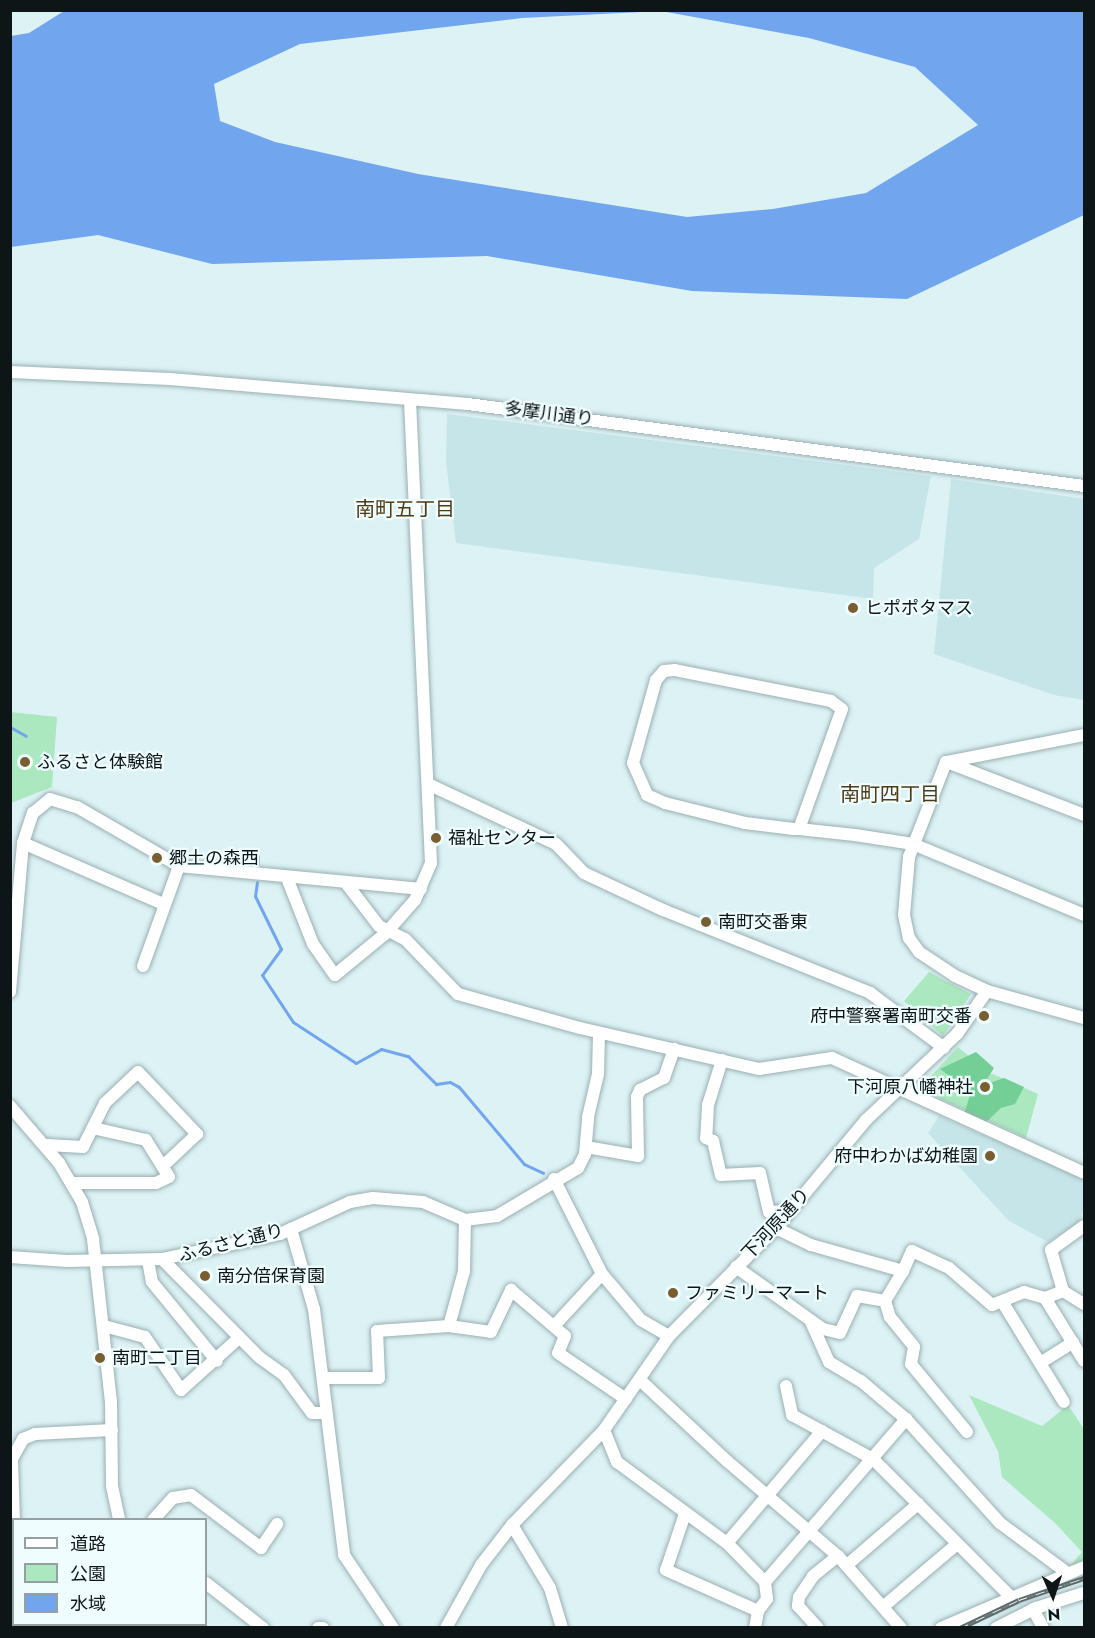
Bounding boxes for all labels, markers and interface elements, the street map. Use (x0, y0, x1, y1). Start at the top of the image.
street label: 多摩川通り (503, 398, 595, 430)
district label: 南町五丁目 (355, 497, 455, 521)
place label: ヒポポタマス (865, 597, 973, 619)
marker: ヒポポタマス (846, 601, 860, 615)
place label: ふるさと体験館 (37, 751, 163, 773)
marker: ふるさと体験館 (18, 755, 32, 769)
district label: 南町四丁目 (840, 782, 940, 806)
place label: 福祉センター (448, 827, 556, 849)
marker: 福祉センター (429, 831, 443, 845)
place label: 郷土の森西 (169, 847, 259, 869)
marker: 郷土の森西 (150, 851, 164, 865)
place label: 南町交番東 (718, 911, 808, 933)
marker: 南町交番東 (699, 915, 713, 929)
place label: 府中警察署南町交番 (810, 1005, 972, 1027)
marker: 府中警察署南町交番 (977, 1009, 991, 1023)
place label: 下河原八幡神社 (847, 1076, 973, 1098)
marker: 下河原八幡神社 (978, 1080, 992, 1094)
place label: 府中わかば幼稚園 (834, 1145, 978, 1167)
marker: 府中わかば幼稚園 (983, 1149, 997, 1163)
street label: 下河原通り (737, 1184, 815, 1264)
street label: ふるさと通り (176, 1219, 286, 1267)
place label: 南分倍保育園 (217, 1265, 325, 1287)
marker: 南分倍保育園 (198, 1269, 212, 1283)
place label: ファミリーマート (685, 1282, 829, 1304)
marker: ファミリーマート (666, 1286, 680, 1300)
place label: 南町二丁目 (112, 1347, 202, 1369)
marker: 南町二丁目 (93, 1351, 107, 1365)
legend (12, 1518, 207, 1626)
text: 道路 (70, 1531, 106, 1557)
text: 公園 (70, 1561, 106, 1587)
north arrow (1023, 1566, 1083, 1626)
text: 水域 (70, 1591, 106, 1617)
text: N (1047, 1603, 1061, 1626)

